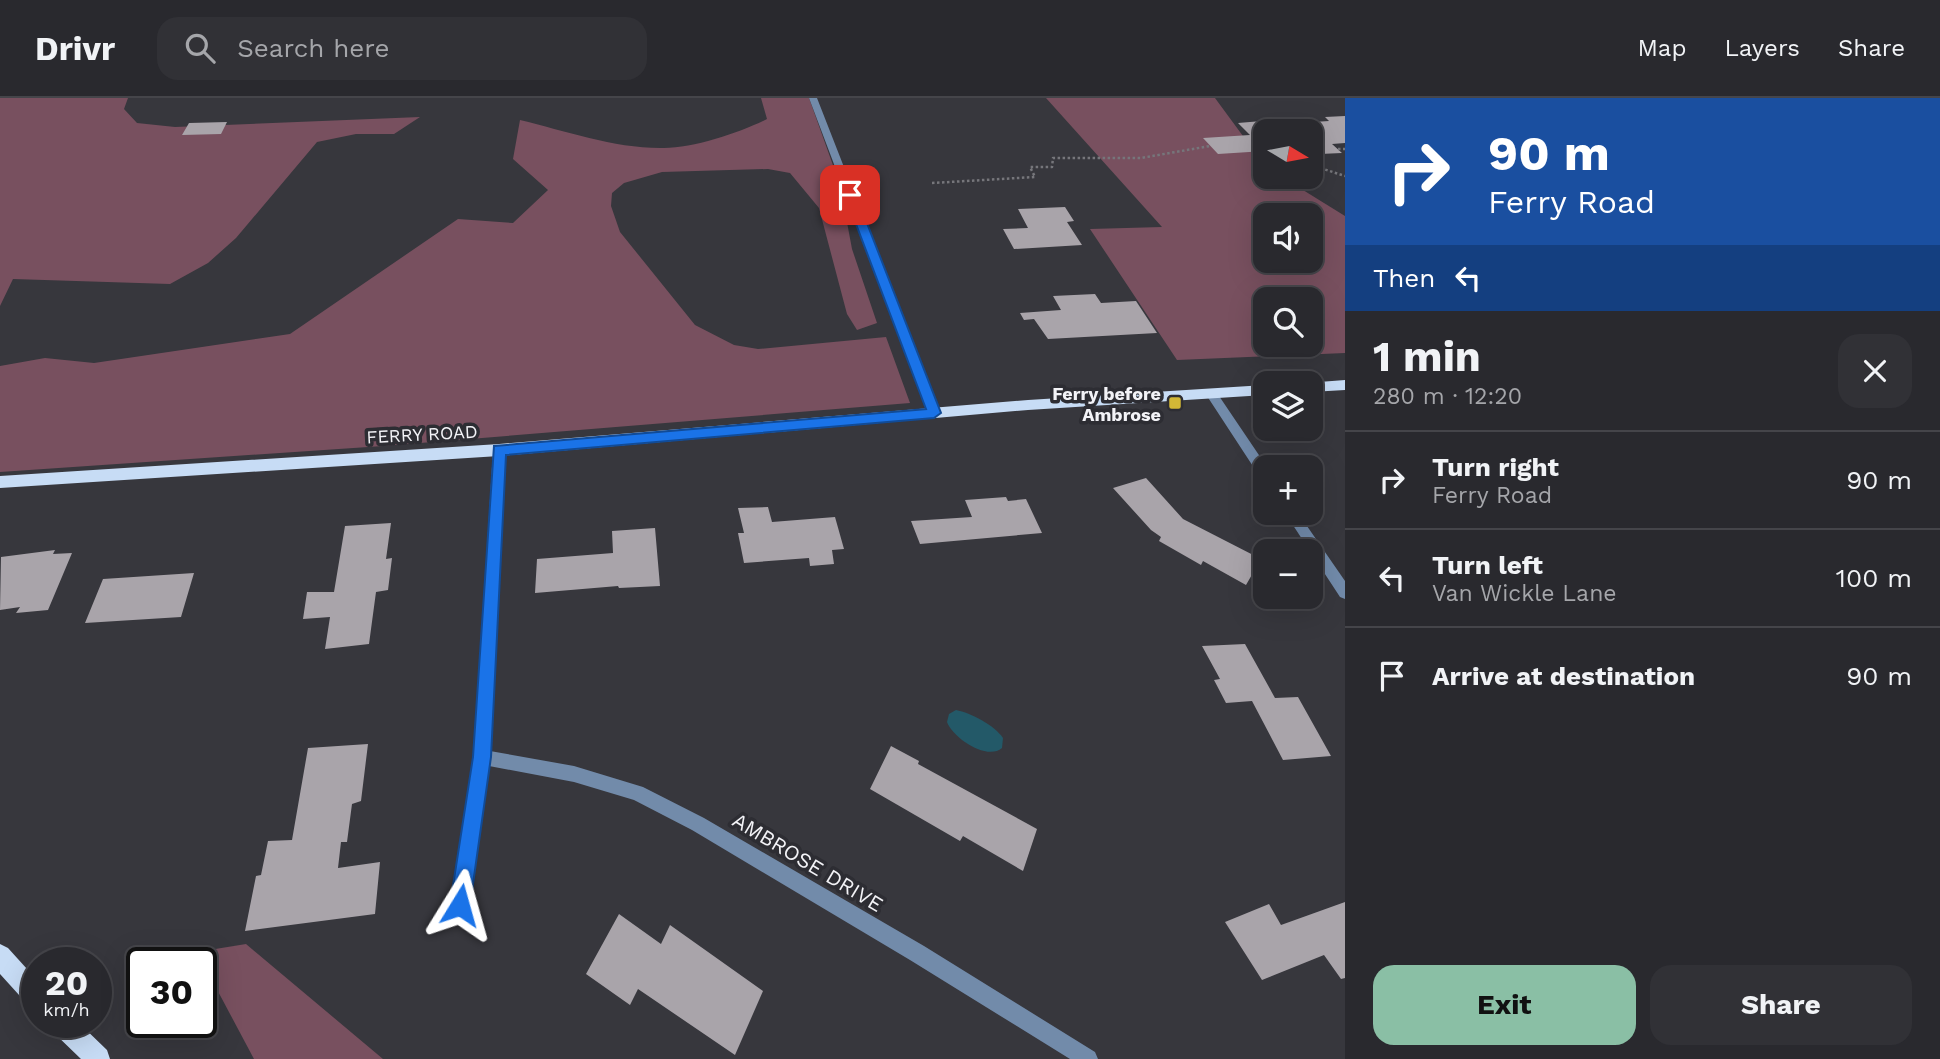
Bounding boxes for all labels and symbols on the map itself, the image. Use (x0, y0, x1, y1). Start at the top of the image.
north arrow (1253, 119, 1323, 189)
pin (820, 165, 880, 225)
place label: Ferry before Ambrose (1052, 383, 1161, 425)
marker: Ferry before Ambrose (1167, 395, 1183, 411)
street label: FERRY ROAD (366, 421, 478, 447)
street label: AMBROSE DRIVE (728, 807, 888, 917)
position arrow (423, 868, 497, 942)
speed limit sign: 30 (126, 947, 217, 1038)

